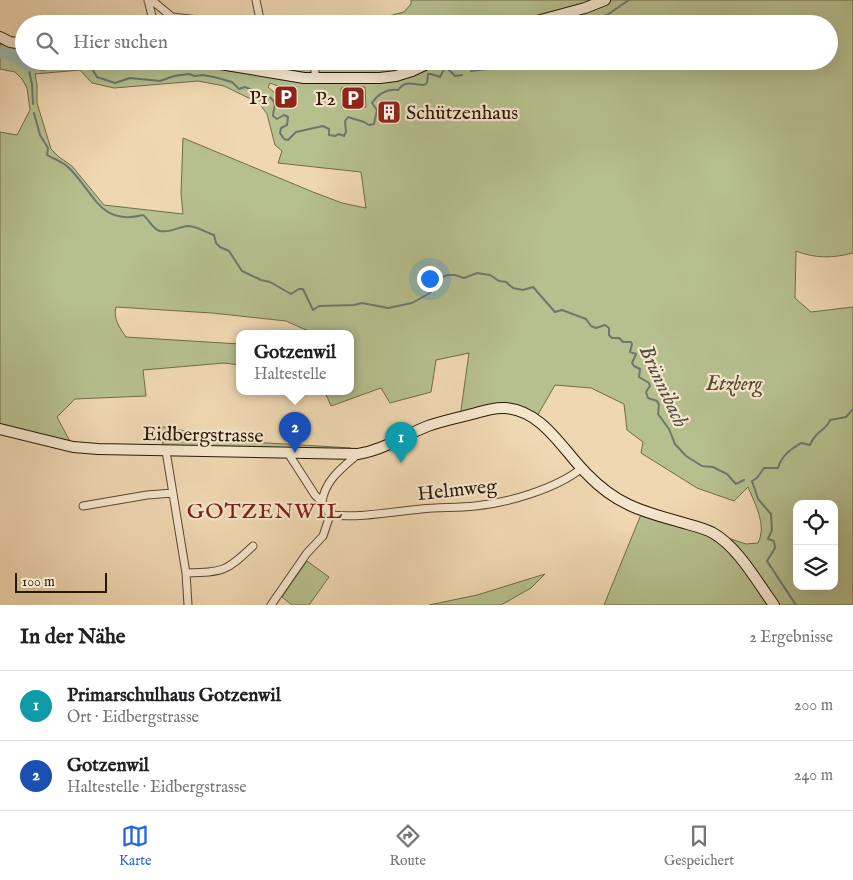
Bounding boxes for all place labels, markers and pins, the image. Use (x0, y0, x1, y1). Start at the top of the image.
parking icon: P1 (273, 84, 299, 110)
parking icon: P2 (340, 85, 366, 111)
place label: P1 (249, 86, 268, 111)
place label: P2 (315, 87, 336, 112)
building icon: Schützenhaus (376, 99, 402, 125)
place label: Schützenhaus (406, 101, 518, 126)
pin: 2 (279, 412, 311, 453)
pin: 1 (385, 422, 417, 463)

